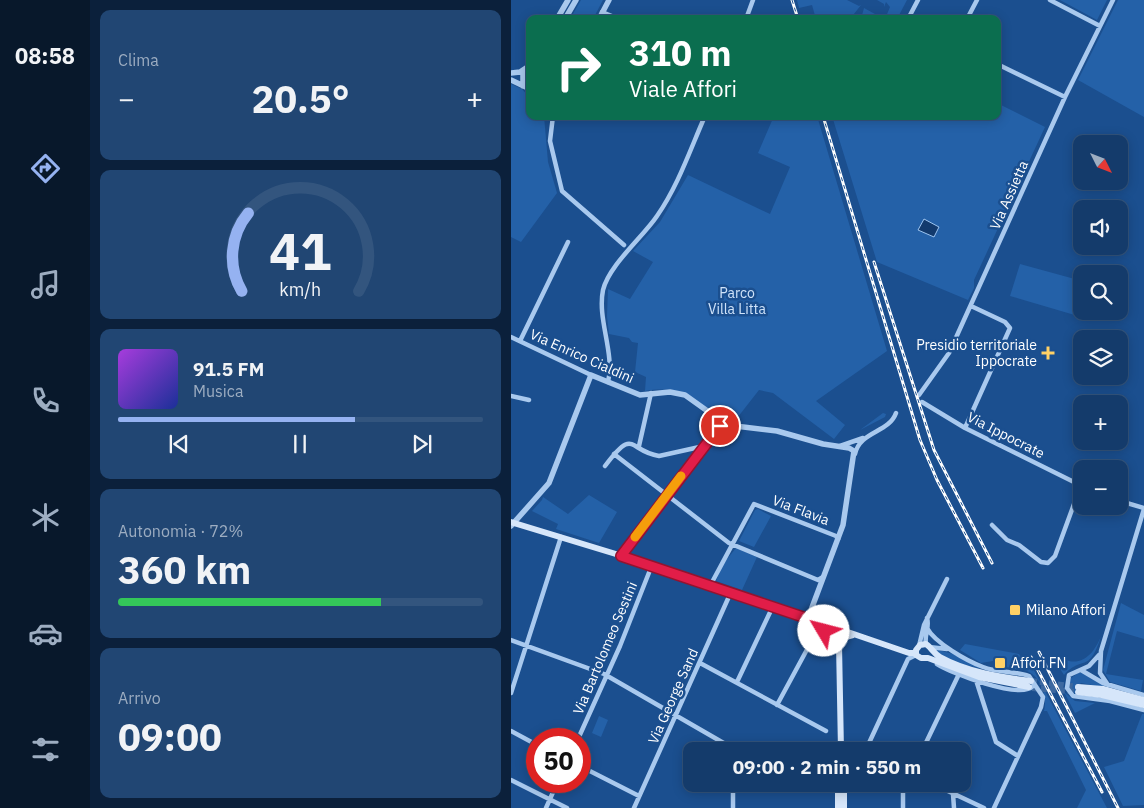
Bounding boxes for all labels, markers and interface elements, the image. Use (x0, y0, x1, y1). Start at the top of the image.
text: 310 m (629, 30, 732, 76)
icon: right (546, 35, 611, 100)
text: 08:58 (15, 41, 75, 70)
text: Clima (118, 50, 159, 70)
text: 20.5° (251, 74, 350, 123)
text: Viale Affori (629, 74, 737, 103)
text: − (118, 80, 135, 117)
text: + (466, 80, 483, 117)
north arrow (1073, 135, 1129, 190)
map controls (1073, 135, 1128, 515)
icon: directions (28, 151, 63, 186)
street label: Via Assietta (986, 157, 1032, 232)
button: sound (1073, 200, 1128, 255)
text: 41 (269, 217, 332, 284)
button: search (1073, 265, 1128, 320)
icon: music (28, 267, 63, 302)
text: km/h (280, 278, 322, 301)
park label: Parco Villa Litta (708, 284, 767, 318)
street label: Via Enrico Cialdini (527, 325, 637, 387)
button: layers (1073, 330, 1128, 385)
place label: Presidio territoriale Ippocrate (916, 336, 1037, 370)
marker: Presidio territoriale Ippocrate (1041, 346, 1055, 360)
text: 91.5 FM (193, 357, 264, 381)
text: Musica (193, 381, 243, 401)
icon: phone (28, 383, 63, 418)
button: + (1073, 395, 1128, 450)
pin (699, 405, 741, 447)
street label: Via Ippocrate (964, 408, 1048, 462)
icon: arrive (706, 412, 734, 440)
icon: previous (165, 430, 193, 458)
icon: pause (286, 430, 314, 458)
icon: next (408, 430, 436, 458)
button: − (1073, 460, 1128, 515)
street label: Via Flavia (770, 491, 833, 529)
icon: climate (28, 500, 63, 535)
text: Autonomia · 72% (118, 521, 243, 541)
text: 360 km (118, 545, 251, 594)
street label: Via Bartolomeo Sestini (569, 579, 641, 717)
place label: Milano Affori (1026, 601, 1106, 619)
marker: Milano Affori (1008, 603, 1022, 617)
position arrow (797, 604, 849, 656)
icon: car (28, 616, 63, 651)
street label: Via George Sand (644, 645, 702, 747)
place label: Affori FN (1011, 654, 1067, 672)
marker: Affori FN (993, 656, 1007, 670)
text: Arrivo (118, 688, 161, 708)
text: 09:00 (118, 712, 222, 761)
speed limit sign: 50 (526, 728, 591, 793)
icon: filters (28, 732, 63, 767)
text: 09:00 · 2 min · 550 m (733, 755, 921, 779)

